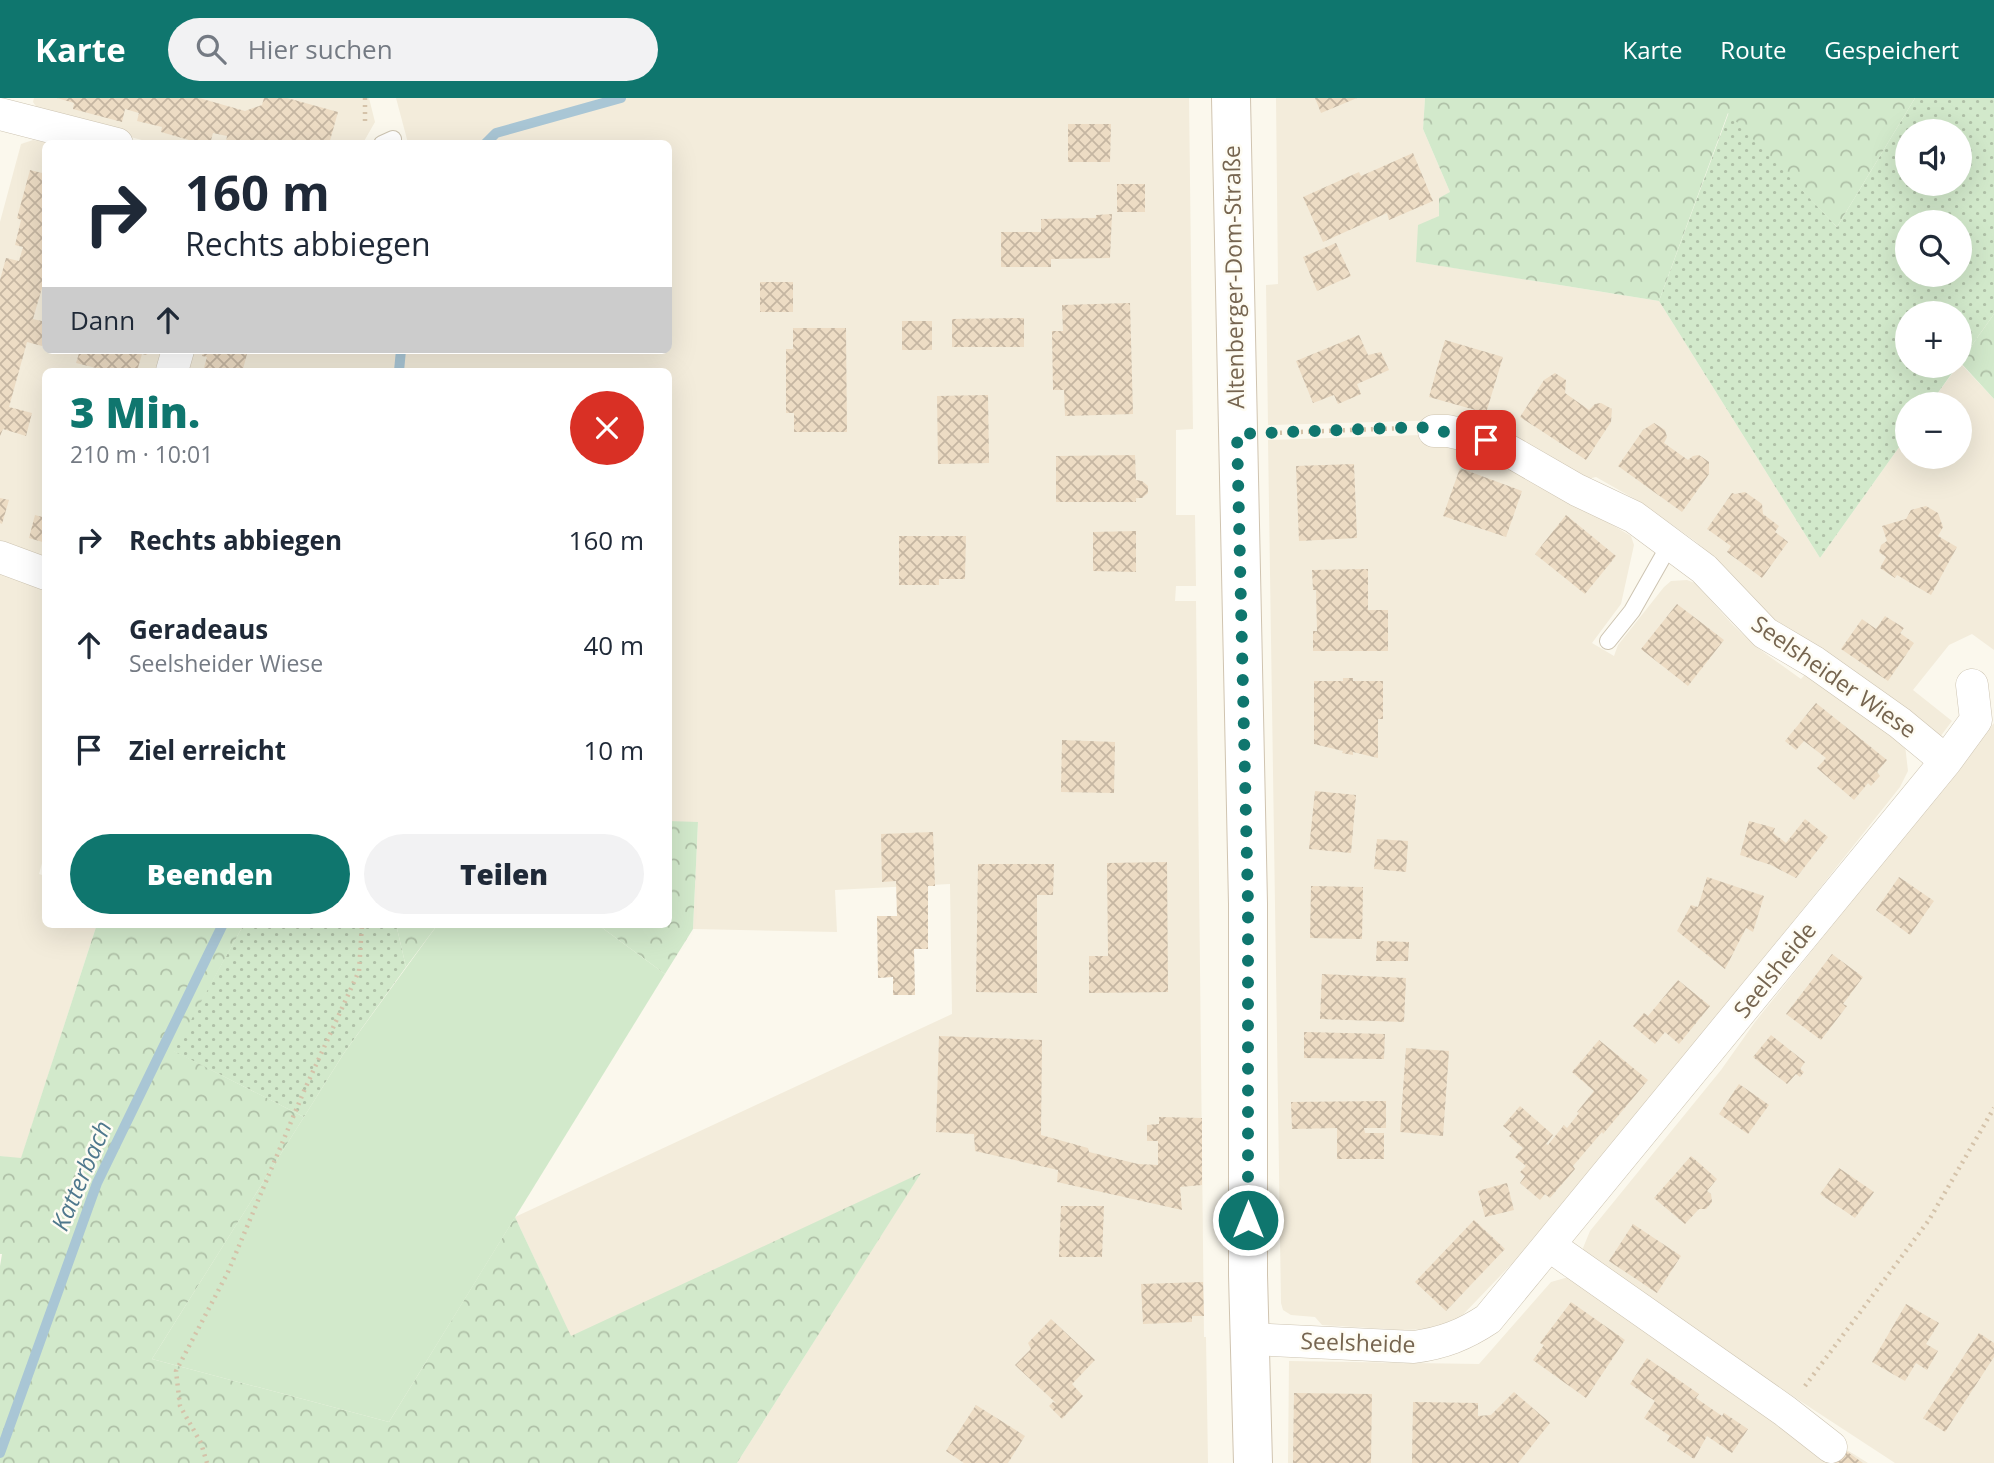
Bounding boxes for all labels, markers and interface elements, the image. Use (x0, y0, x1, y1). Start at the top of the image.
search box (168, 18, 658, 81)
text: Karte (35, 27, 126, 72)
icon: search (192, 30, 230, 68)
text: Hier suchen (248, 31, 393, 67)
text: Karte (1622, 33, 1682, 66)
text: Route (1720, 33, 1786, 66)
text: Gespeichert (1824, 33, 1959, 66)
map controls (1895, 119, 1972, 469)
button: sound (1895, 119, 1972, 196)
street label: Altenberger-Dom-Straße (1215, 145, 1251, 409)
text: 160 m (185, 159, 330, 225)
icon: right (70, 168, 161, 259)
button: search (1895, 210, 1972, 287)
text: Rechts abbiegen (185, 222, 431, 265)
icon: ahead (149, 301, 187, 339)
button: + (1895, 301, 1972, 378)
text: Dann (70, 302, 135, 338)
text: 3 Min. (70, 383, 200, 440)
button: close (570, 391, 644, 465)
button: − (1895, 392, 1972, 469)
pin (1456, 410, 1516, 470)
icon: arrive (1467, 421, 1505, 459)
text: 210 m · 10:01 (70, 438, 213, 470)
icon: right (70, 521, 108, 559)
text: Rechts abbiegen (129, 522, 342, 558)
text: 160 m (569, 522, 644, 558)
street label: Seelsheider Wiese (1746, 607, 1923, 745)
text: Geradeaus (129, 611, 268, 647)
icon: ahead (70, 626, 108, 664)
text: 40 m (583, 627, 644, 663)
text: Seelsheider Wiese (129, 647, 323, 679)
icon: arrive (70, 731, 108, 769)
text: Ziel erreicht (129, 732, 286, 768)
text: 10 m (583, 732, 644, 768)
button: Beenden (70, 834, 350, 914)
button: Teilen (364, 834, 644, 914)
street label: Seelsheide (1726, 915, 1823, 1024)
water label: Katterbach (43, 1115, 119, 1235)
position arrow (1211, 1183, 1285, 1257)
street label: Seelsheide (1300, 1324, 1416, 1360)

